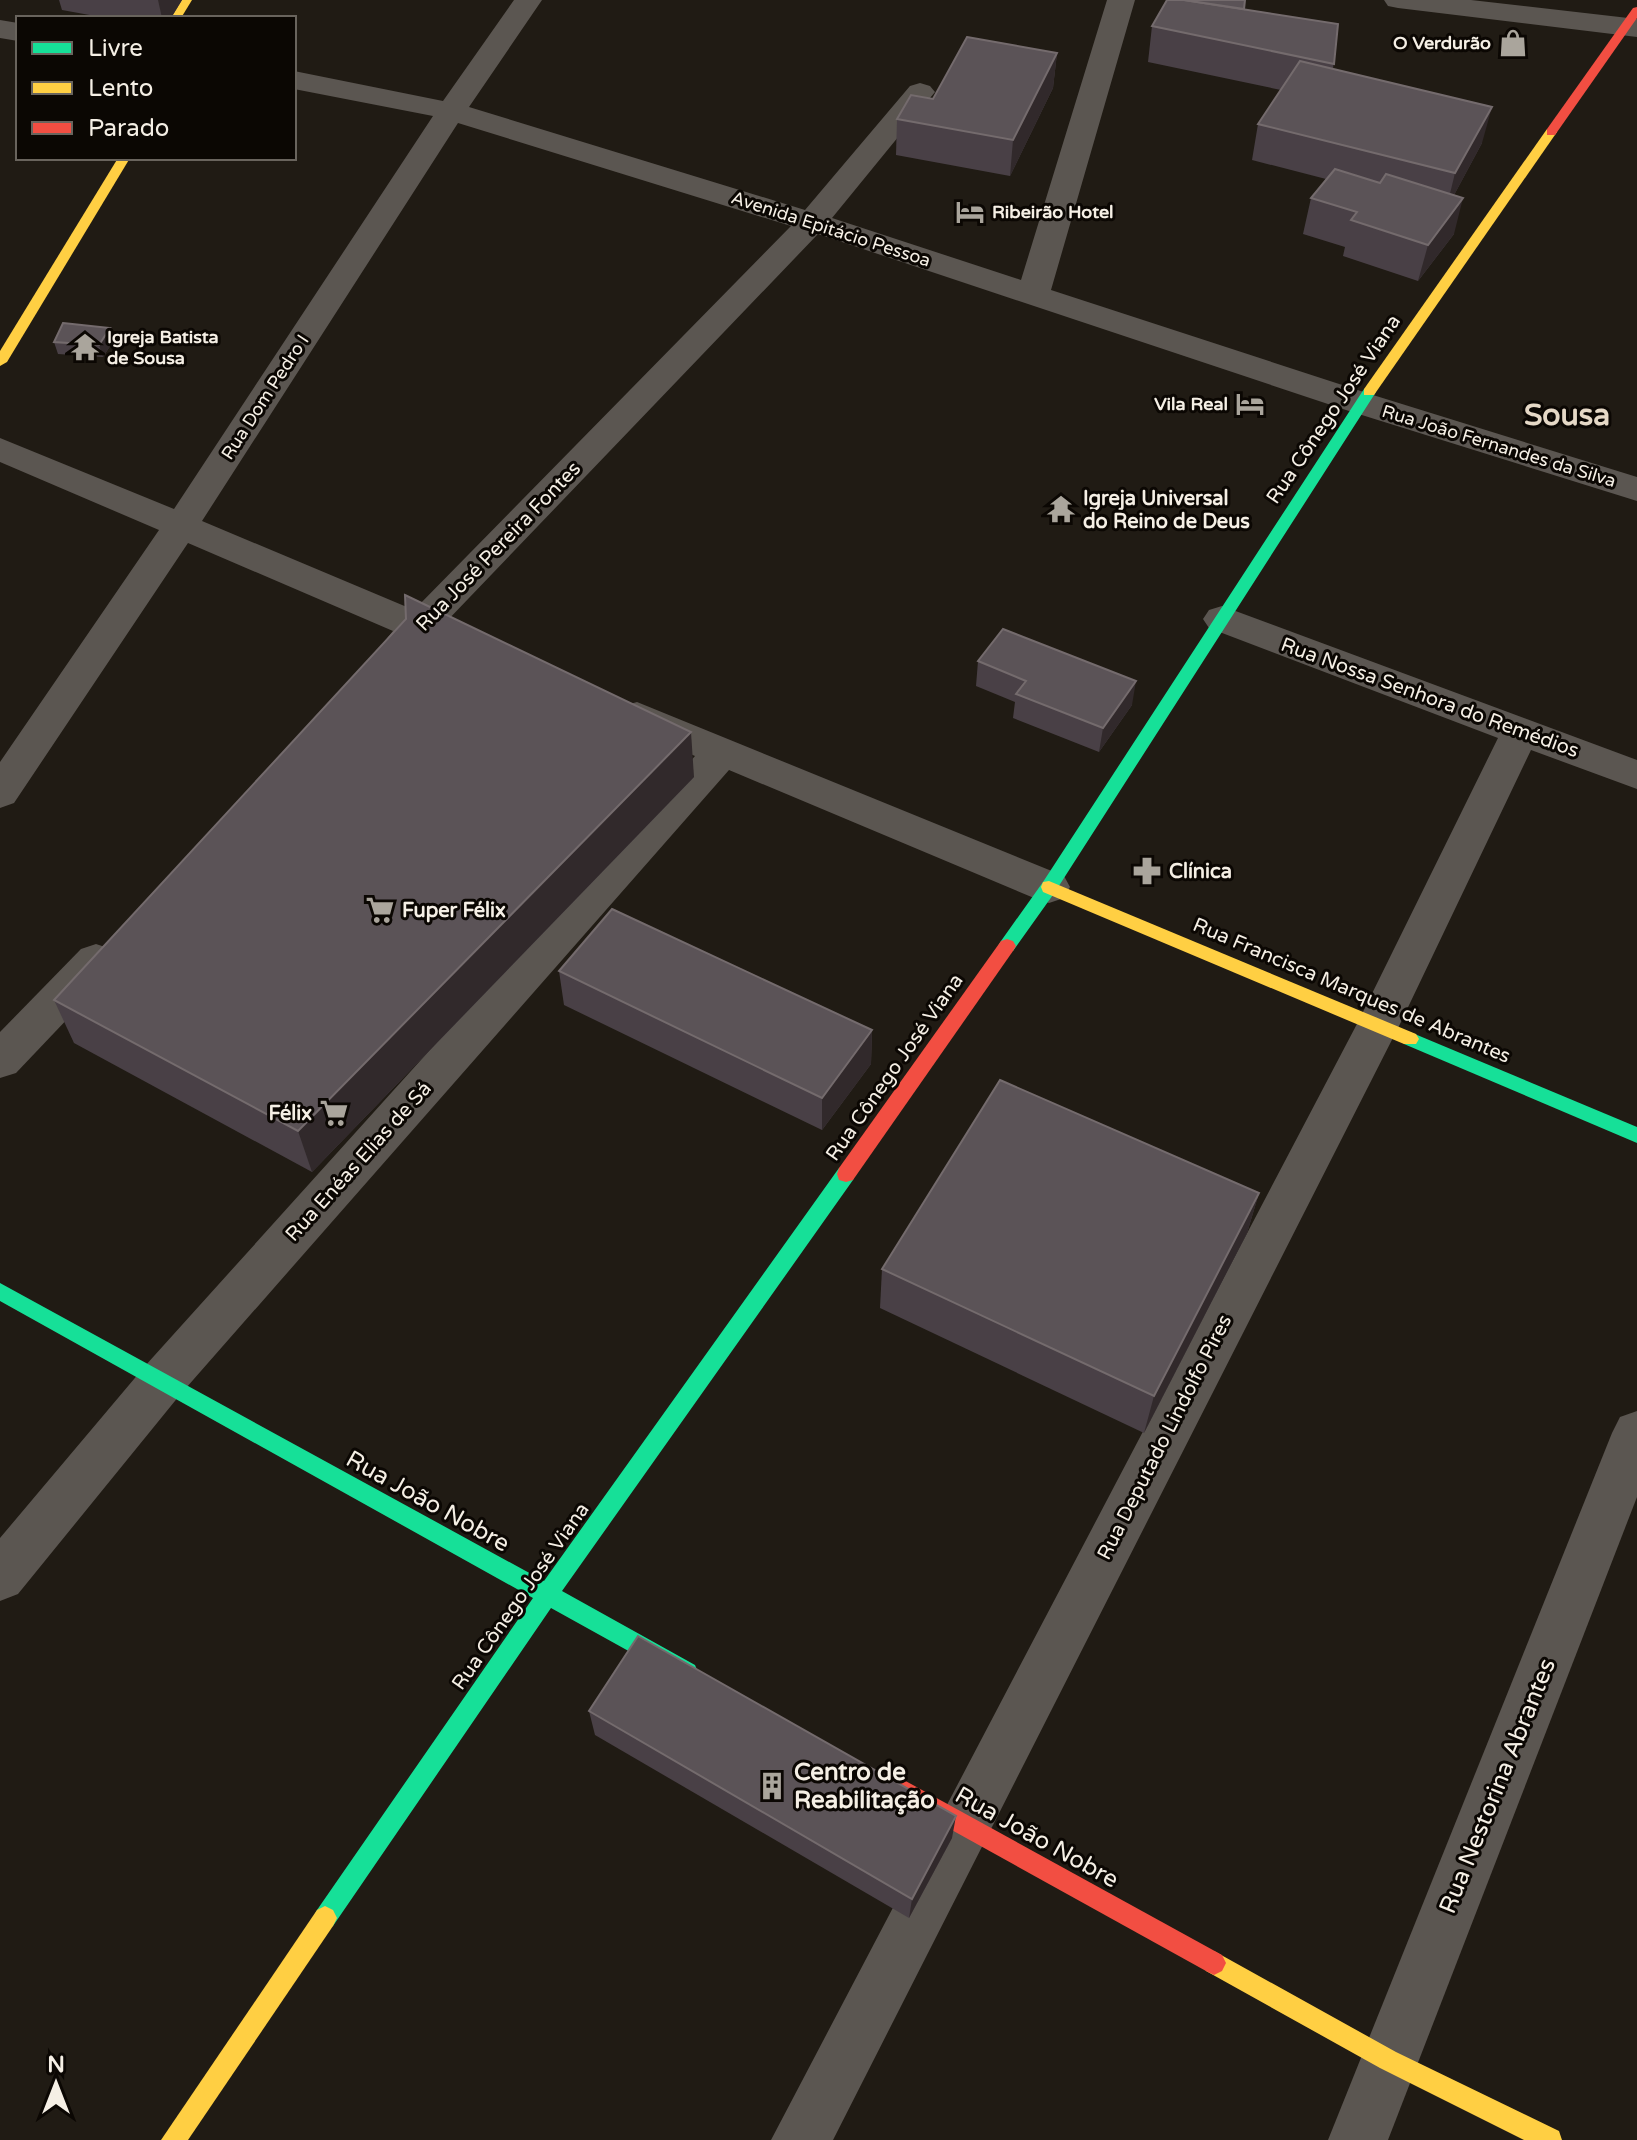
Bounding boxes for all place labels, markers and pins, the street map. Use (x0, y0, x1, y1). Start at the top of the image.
shop icon: O Verdurão (1498, 28, 1528, 58)
place label: O Verdurão (1393, 32, 1491, 54)
hotel icon: Ribeirão Hotel (955, 197, 985, 227)
place label: Ribeirão Hotel (992, 201, 1114, 223)
place label: Igreja Batista de Sousa (107, 326, 219, 369)
temple icon: Igreja Batista de Sousa (70, 332, 100, 362)
hotel icon: Vila Real (1235, 389, 1265, 419)
place label: Vila Real (1154, 393, 1228, 415)
place label: Igreja Universal do Reino de Deus (1083, 487, 1250, 534)
temple icon: Igreja Universal do Reino de Deus (1046, 494, 1076, 524)
pharmacy icon: Clínica (1132, 856, 1162, 886)
place label: Clínica (1169, 860, 1232, 884)
supermarket icon: Fuper Félix (365, 895, 395, 925)
place label: Fuper Félix (402, 899, 506, 923)
supermarket icon: Félix (319, 1098, 349, 1128)
place label: Félix (269, 1102, 312, 1126)
place label: Centro de Reabilitação (794, 1758, 935, 1815)
building icon: Centro de Reabilitação (757, 1771, 787, 1801)

